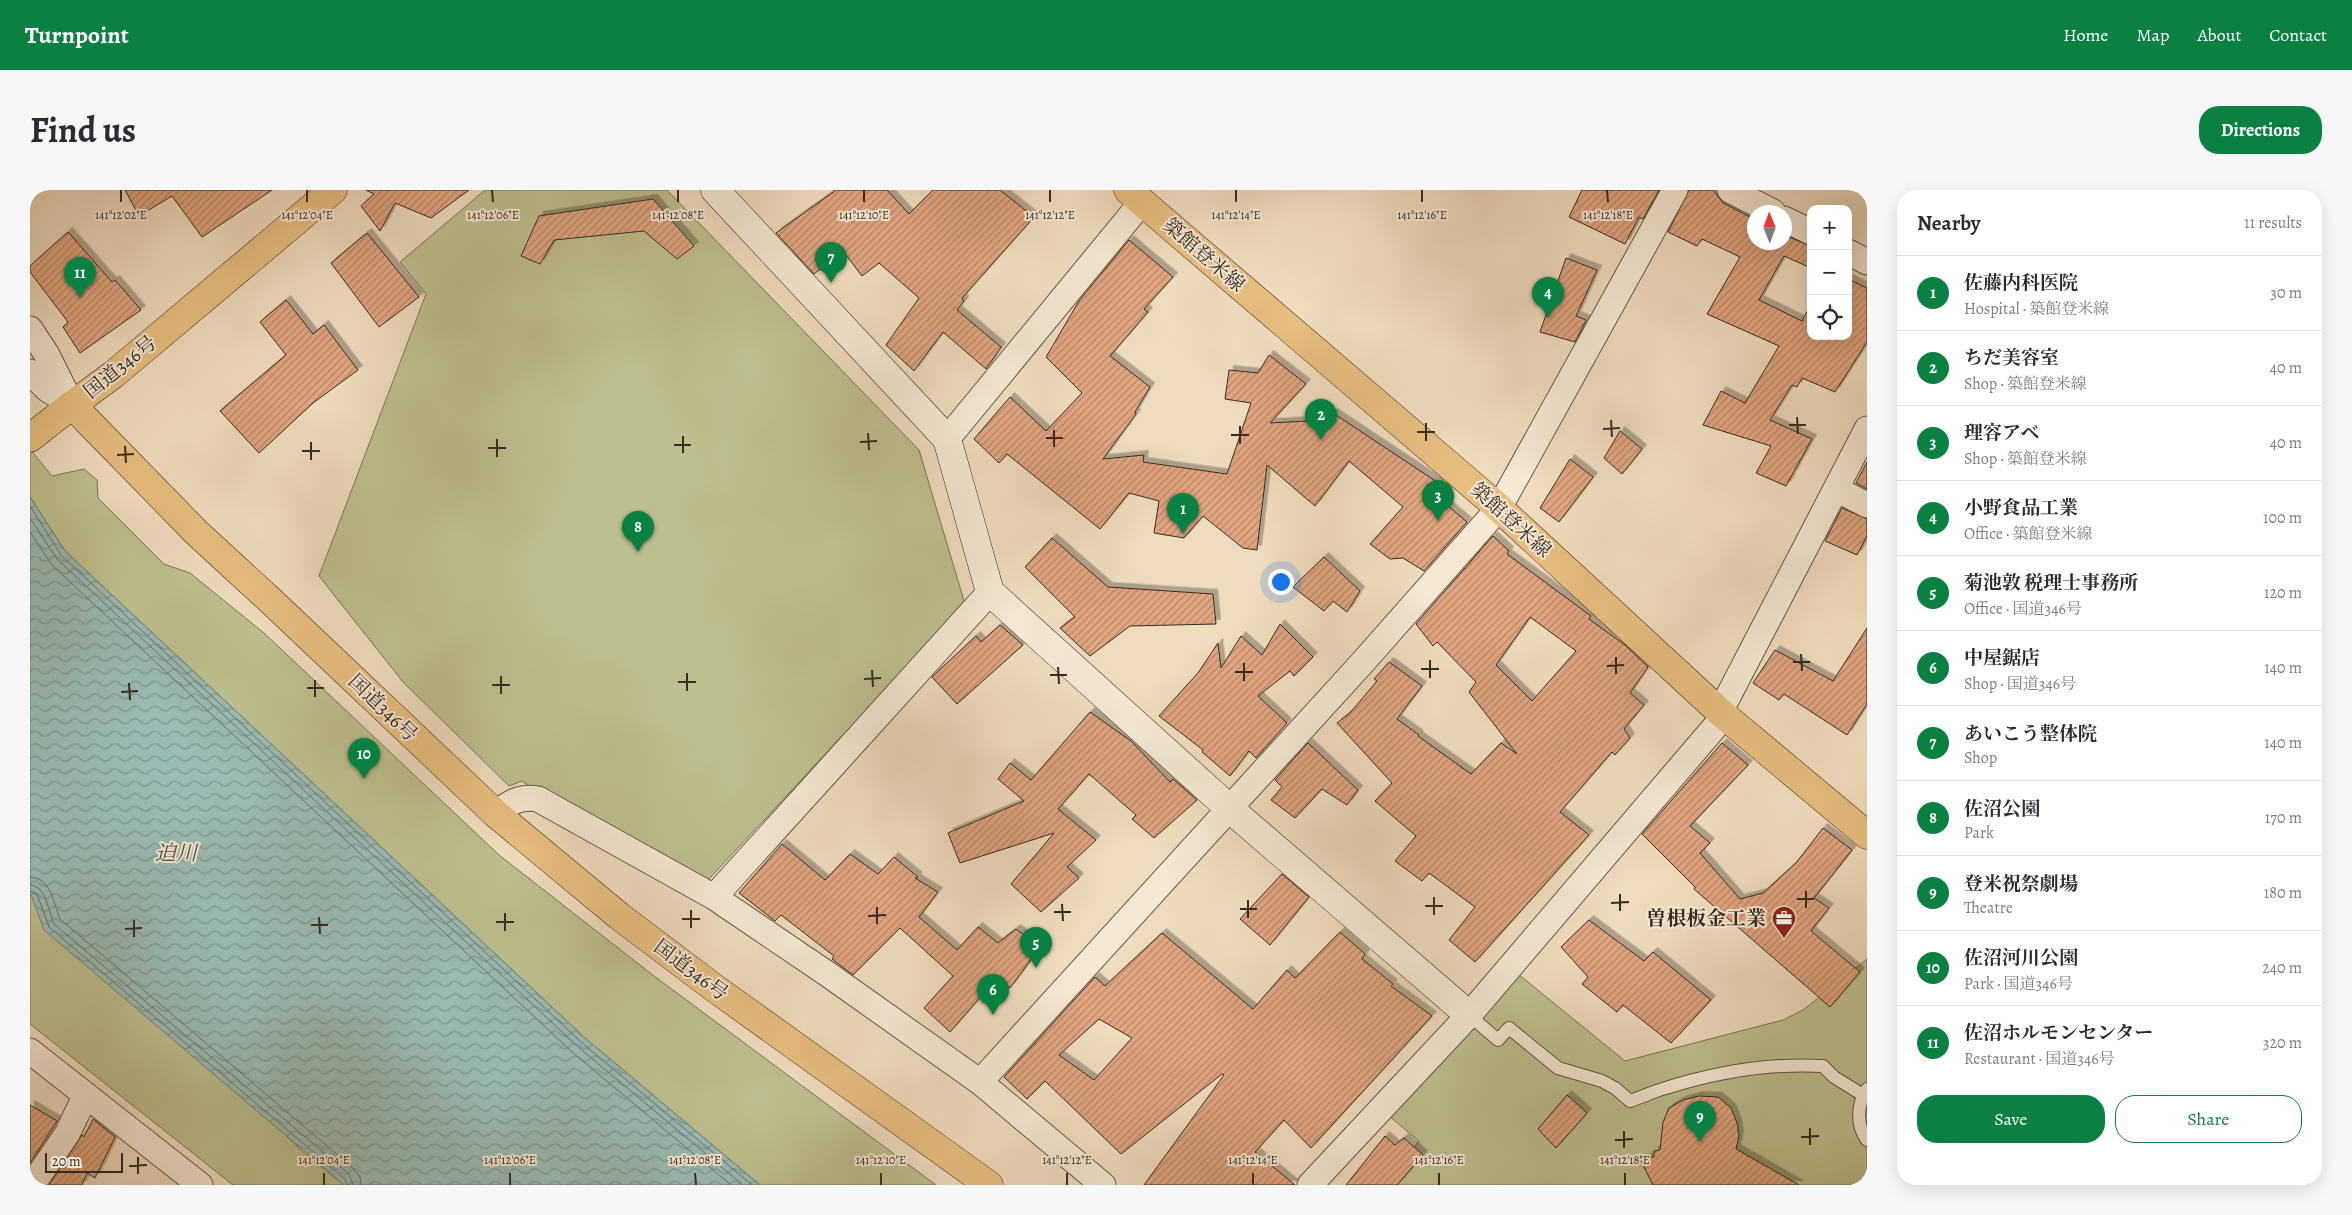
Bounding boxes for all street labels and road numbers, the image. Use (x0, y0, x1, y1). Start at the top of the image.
street label: 築館登米線 (1157, 212, 1251, 298)
street label: 国道346号 (78, 329, 162, 405)
street label: 築館登米線 (1465, 477, 1557, 563)
street label: 国道346号 (342, 668, 424, 748)
street label: 国道346号 (648, 933, 734, 1007)

